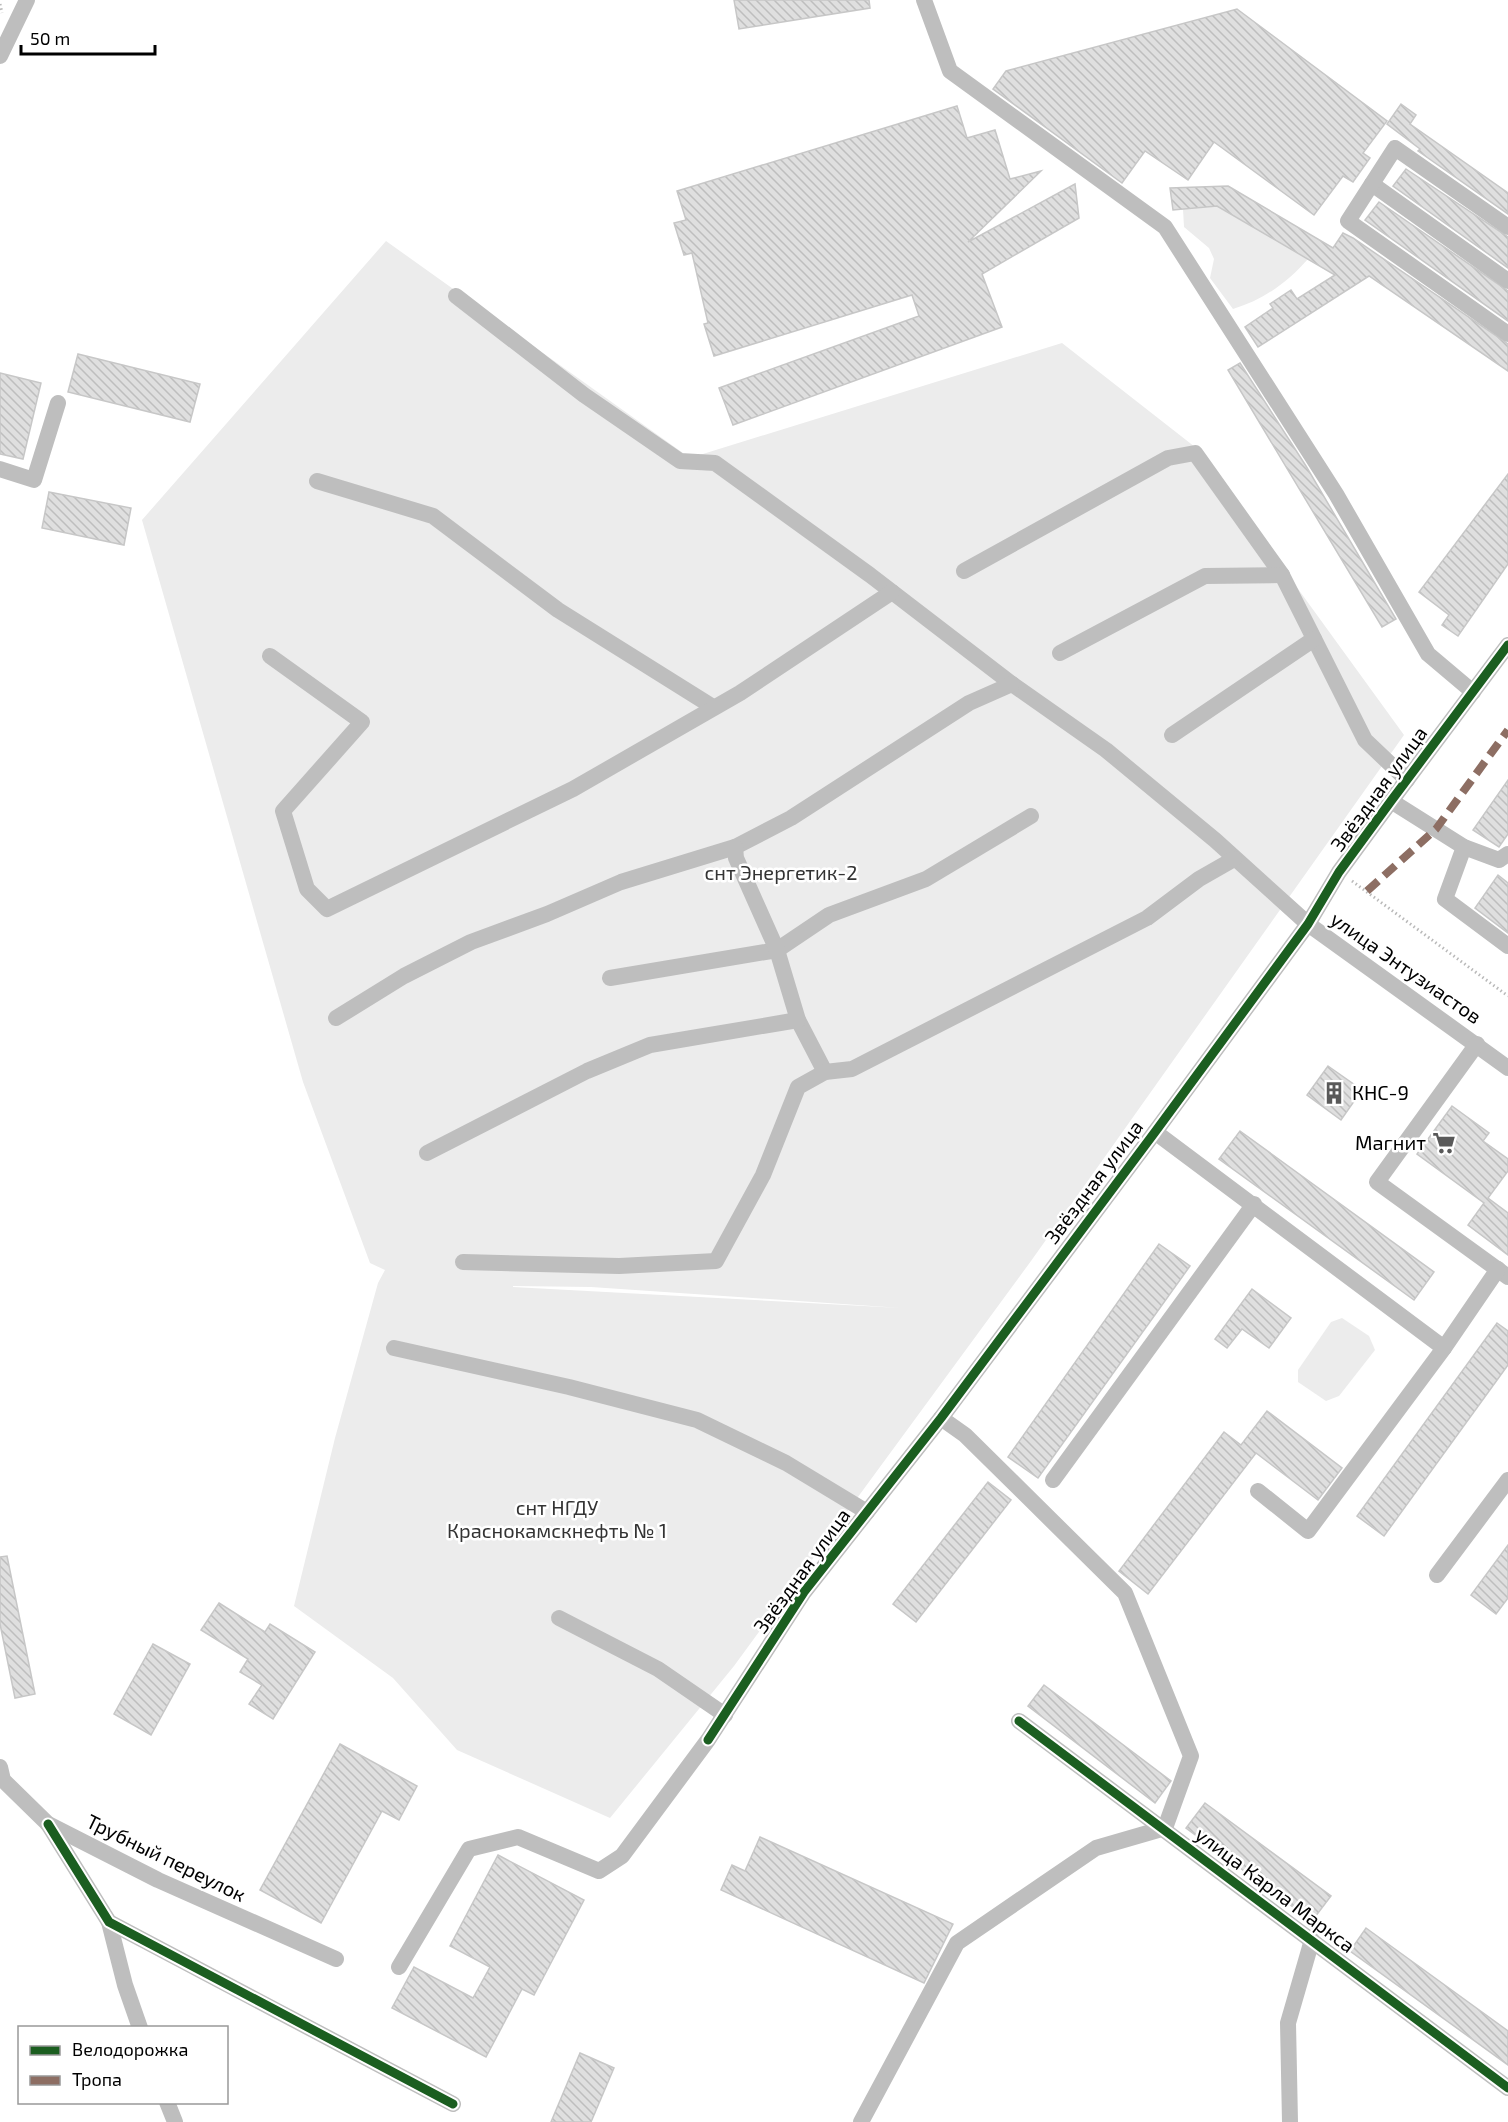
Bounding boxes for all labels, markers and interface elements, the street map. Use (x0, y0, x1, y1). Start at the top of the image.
scale bar (21, 18, 154, 56)
text: 50 m (30, 27, 70, 49)
street label: Звёздная улица (1325, 721, 1432, 856)
park label: снт Энергетик-2 (704, 860, 858, 884)
street label: улица Энтузиастов (1326, 906, 1487, 1029)
building icon: КНС-9 (1321, 1080, 1347, 1106)
place label: КНС-9 (1352, 1080, 1409, 1104)
street label: Звёздная улица (1039, 1115, 1148, 1248)
place label: Магнит (1355, 1130, 1426, 1154)
supermarket icon: Магнит (1431, 1130, 1457, 1156)
park label: снт НГДУ Краснокамскнефть № 1 (447, 1495, 667, 1542)
street label: Звёздная улица (748, 1503, 855, 1638)
street label: Трубный переулок (83, 1808, 250, 1907)
street label: улица Карла Маркса (1190, 1821, 1360, 1958)
legend (18, 2026, 228, 2104)
text: Велодорожка (72, 2038, 188, 2060)
text: Тропа (72, 2068, 122, 2090)

